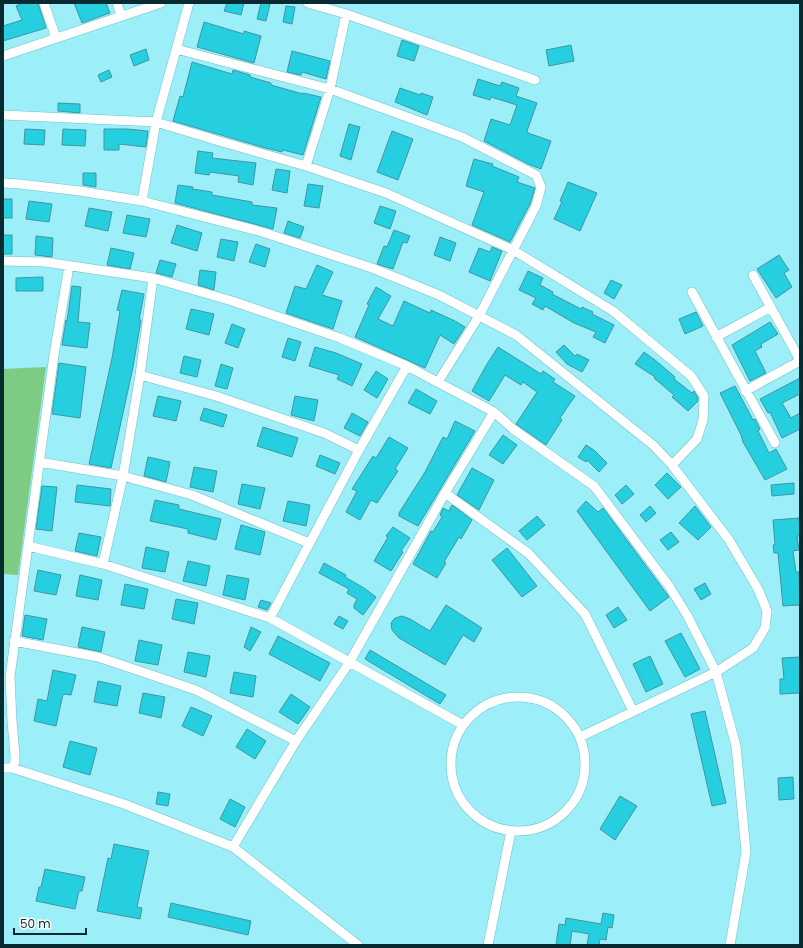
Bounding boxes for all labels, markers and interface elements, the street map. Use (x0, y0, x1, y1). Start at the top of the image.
scale bar (14, 910, 86, 936)
text: 50 m (20, 915, 51, 932)

